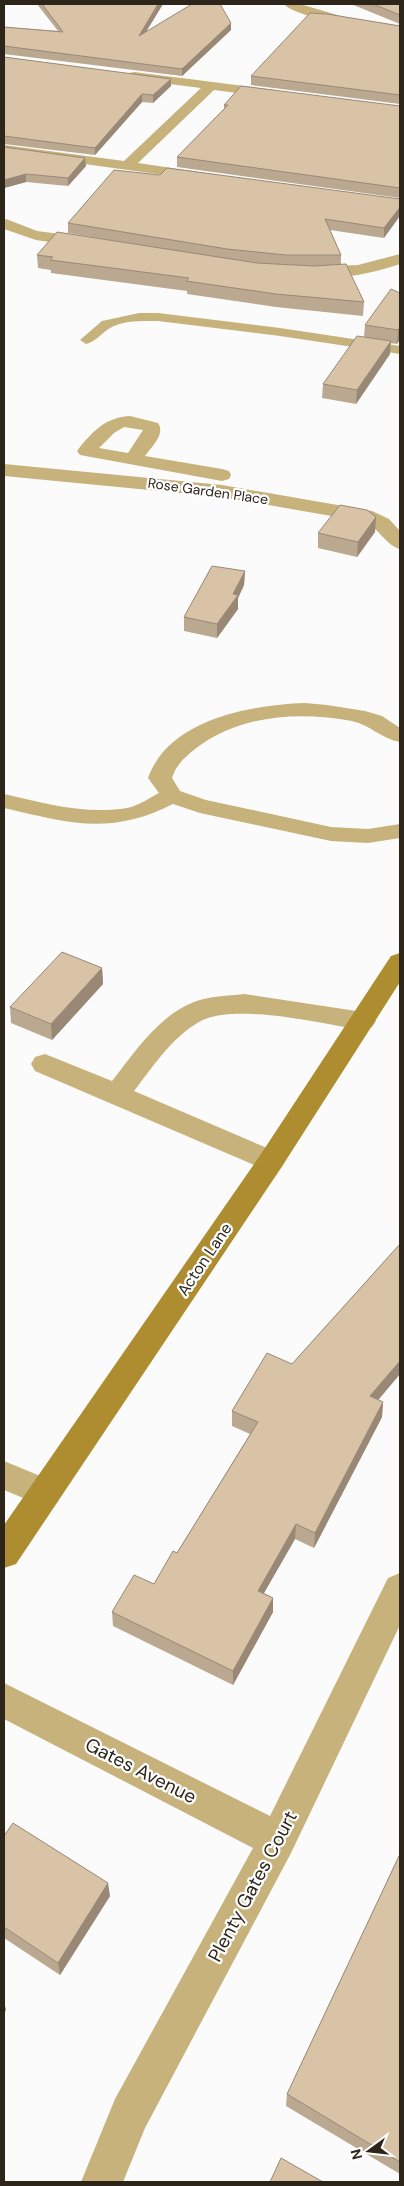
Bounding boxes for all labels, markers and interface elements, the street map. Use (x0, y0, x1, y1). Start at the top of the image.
street label: Rose Garden Place (147, 474, 269, 508)
street label: Acton Lane (172, 1219, 236, 1300)
street label: Gates Avenue (81, 1732, 201, 1809)
street label: Plenty Gates Court (202, 1806, 303, 1966)
north arrow (344, 2126, 394, 2176)
text: N (346, 2147, 366, 2162)

